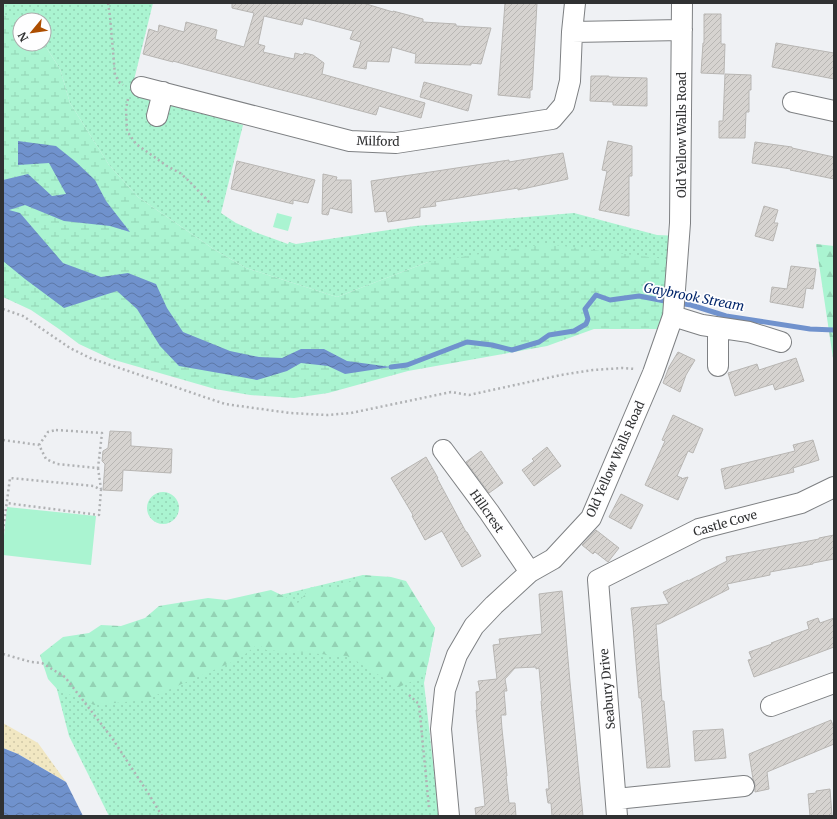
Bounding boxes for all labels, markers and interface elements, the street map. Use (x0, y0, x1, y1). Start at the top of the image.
north arrow (12, 12, 52, 52)
text: N (15, 29, 31, 44)
street label: Old Yellow Walls Road (674, 72, 689, 198)
street label: Milford (356, 133, 400, 149)
water label: Gaybrook Stream (642, 279, 746, 315)
street label: Old Yellow Walls Road (583, 398, 647, 520)
street label: Hillcrest (467, 487, 507, 536)
street label: Castle Cove (691, 507, 759, 539)
street label: Seabury Drive (596, 648, 618, 730)

